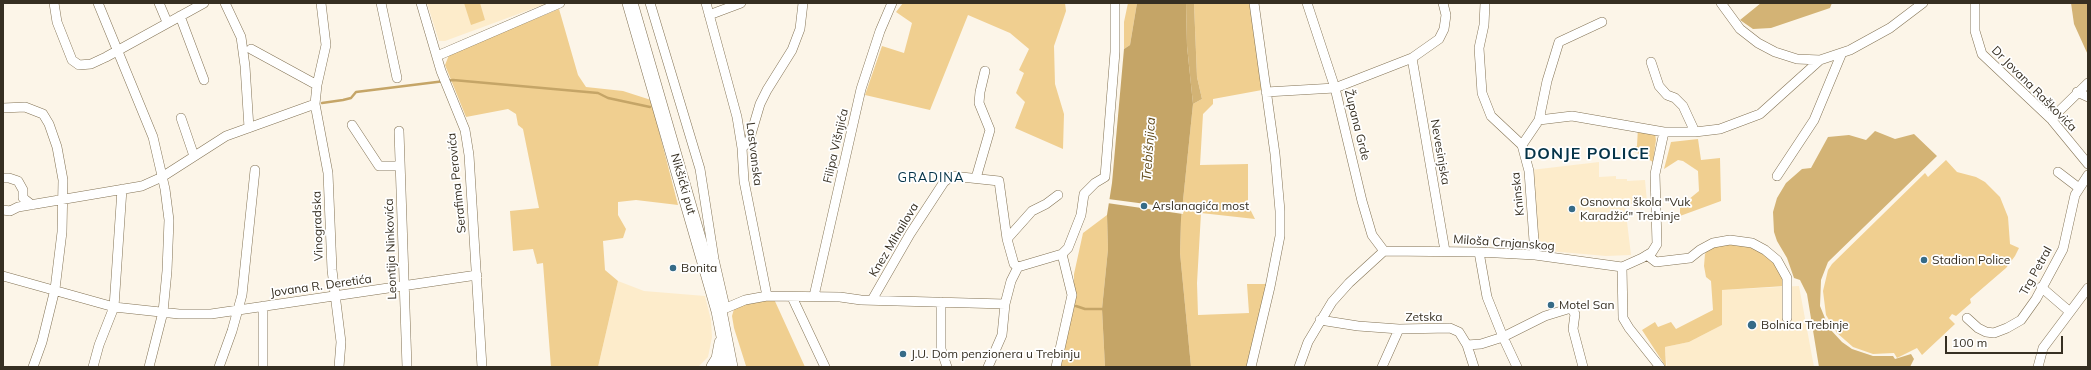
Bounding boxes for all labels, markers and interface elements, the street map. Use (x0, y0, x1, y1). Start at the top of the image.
street label: Dr Jovana Raškovića (1988, 43, 2080, 135)
street label: Župana Grde (1341, 88, 1373, 162)
street label: Filipa Višnjića (820, 107, 852, 185)
water label: Trebišnjica (1139, 117, 1159, 181)
street label: Nevesinjska (1427, 118, 1453, 186)
street label: Lastvanska (743, 122, 765, 186)
street label: Serafima Perovića (445, 132, 469, 234)
district label: DONJE POLICE (1524, 144, 1650, 164)
street label: Nikšićki put (667, 152, 699, 216)
district label: GRADINA (897, 170, 965, 186)
street label: Kninska (1509, 171, 1527, 217)
street label: Vinogradska (310, 191, 326, 261)
place label: Osnovna škola "Vuk Karadžić" Trebinje (1580, 195, 1690, 223)
street label: Leontija Ninkovića (382, 198, 400, 300)
place label: Arslanagića most (1152, 199, 1249, 213)
street label: Knez Mihailova (866, 200, 922, 280)
marker: Arslanagića most (1139, 201, 1149, 211)
marker: Osnovna škola "Vuk Karadžić" Trebinje (1567, 204, 1577, 214)
street label: Miloša Crnjanskog (1453, 232, 1555, 254)
street label: Trg Petral (2017, 244, 2055, 298)
place label: Stadion Police (1932, 253, 2010, 267)
marker: Stadion Police (1919, 255, 1929, 265)
place label: Bonita (681, 261, 717, 275)
marker: Bonita (668, 263, 678, 273)
street label: Jovana R. Deretića (269, 272, 373, 300)
place label: Motel San (1559, 298, 1614, 312)
marker: Motel San (1546, 300, 1556, 310)
street label: Zetska (1406, 310, 1442, 324)
place label: Bolnica Trebinje (1761, 318, 1849, 332)
marker: Bolnica Trebinje (1746, 319, 1758, 331)
scale bar (1947, 328, 2065, 354)
text: 100 m (1952, 335, 1987, 350)
place label: J.U. Dom penzionera u Trebinju (911, 347, 1080, 361)
marker: J.U. Dom penzionera u Trebinju (898, 349, 908, 359)

